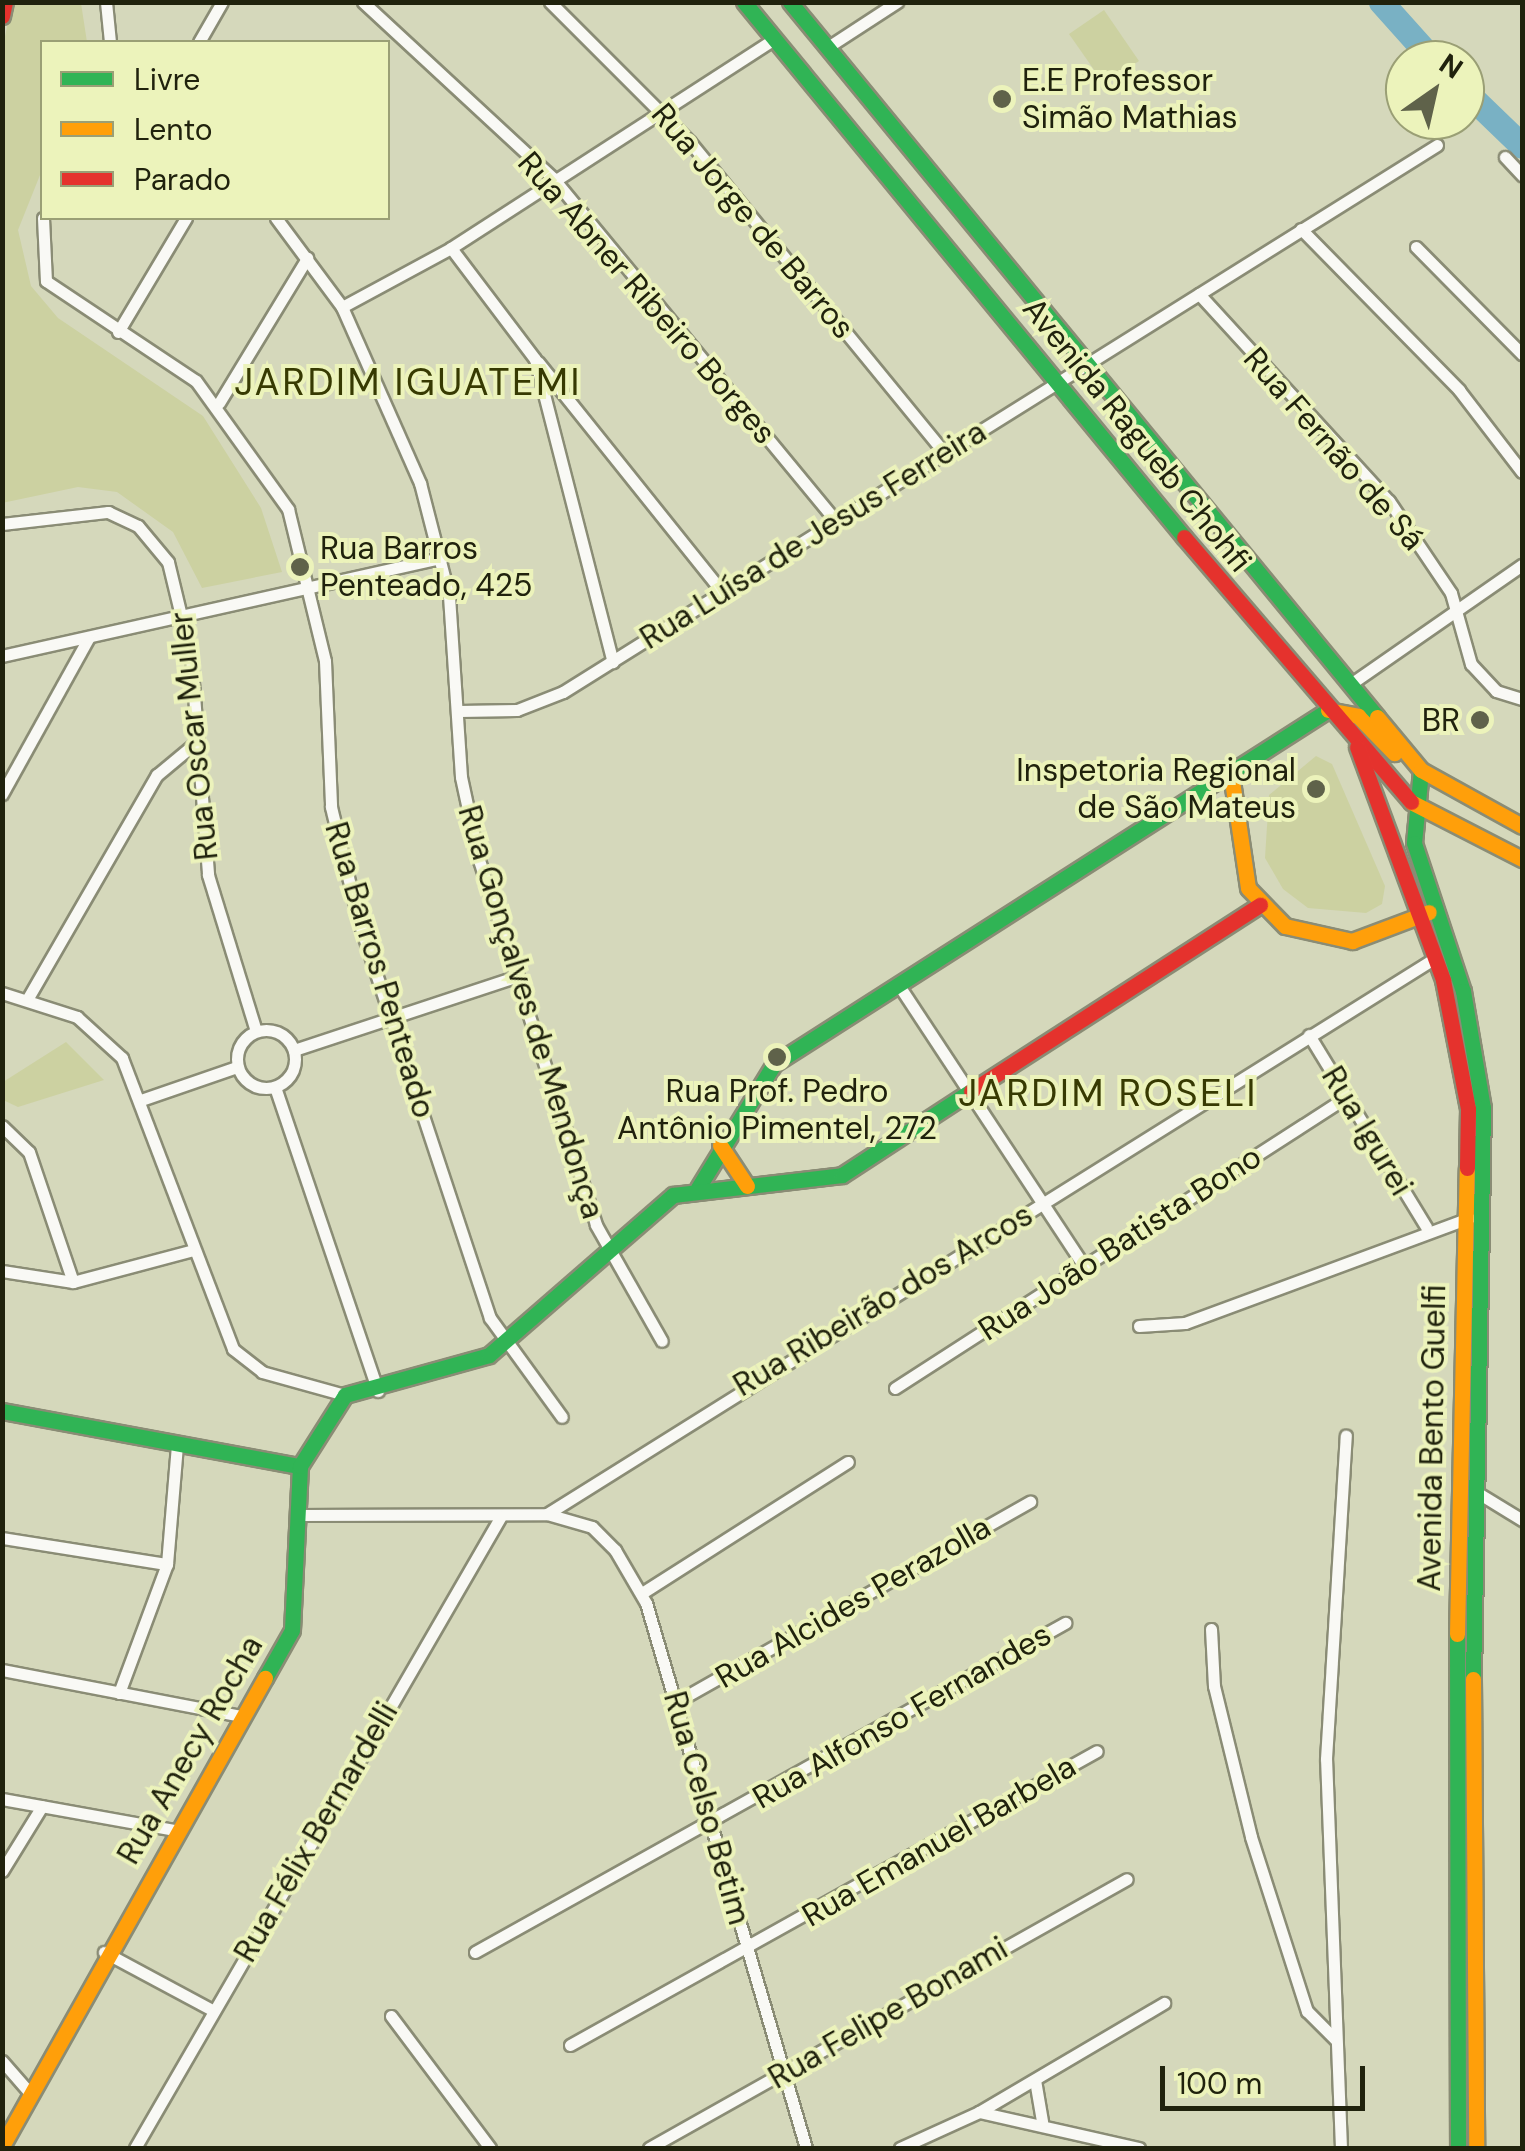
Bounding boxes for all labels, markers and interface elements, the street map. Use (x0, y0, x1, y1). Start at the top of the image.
legend (40, 40, 390, 220)
north arrow (1385, 40, 1485, 140)
text: N (1432, 45, 1470, 87)
text: Livre (134, 60, 200, 99)
place label: E.E Professor Simão Mathias (1022, 62, 1238, 137)
marker: E.E Professor Simão Mathias (991, 88, 1013, 110)
street label: Rua Jorge de Barros (643, 96, 863, 346)
text: Lento (134, 110, 213, 149)
street label: Rua Abner Ribeiro Borges (510, 144, 784, 452)
text: Parado (134, 160, 231, 199)
street label: Avenida Ragueb Chohfi (1015, 290, 1259, 580)
street label: Rua Fernão de Sá (1236, 340, 1432, 558)
district label: JARDIM IGUATEMI (234, 360, 582, 406)
street label: Rua Luísa de Jesus Ferreira (633, 413, 993, 657)
place label: Rua Barros Penteado, 425 (320, 530, 533, 605)
marker: Rua Barros Penteado, 425 (289, 556, 311, 578)
street label: Rua Oscar Muller (162, 610, 226, 862)
place label: BR (1422, 701, 1460, 739)
marker: BR (1469, 709, 1491, 731)
place label: Inspetoria Regional de São Mateus (1016, 752, 1296, 827)
marker: Inspetoria Regional de São Mateus (1305, 778, 1327, 800)
street label: Rua Gonçalves de Mendonça (450, 801, 612, 1223)
street label: Rua Barros Penteado (317, 817, 443, 1123)
marker: Rua Prof. Pedro Antônio Pimentel, 272 (766, 1046, 788, 1068)
street label: Rua Igurei (1313, 1059, 1421, 1203)
district label: JARDIM ROSELI (958, 1071, 1258, 1117)
place label: Rua Prof. Pedro Antônio Pimentel, 272 (617, 1073, 937, 1148)
street label: Rua João Batista Bono (972, 1137, 1268, 1349)
street label: Rua Ribeirão dos Arcos (727, 1195, 1039, 1405)
street label: Avenida Bento Guelfi (1410, 1284, 1454, 1592)
street label: Rua Alcides Perazolla (709, 1508, 997, 1696)
street label: Rua Alfonso Fernandes (746, 1615, 1058, 1817)
street label: Rua Anecy Rocha (109, 1629, 271, 1871)
street label: Rua Celso Betim (655, 1687, 759, 1929)
street label: Rua Félix Bernardelli (226, 1695, 406, 1969)
street label: Rua Emanuel Barbela (796, 1747, 1082, 1935)
street label: Rua Felipe Bonami (762, 1929, 1014, 2097)
scale bar (1165, 2046, 1370, 2108)
text: 100 m (1177, 2064, 1262, 2103)

